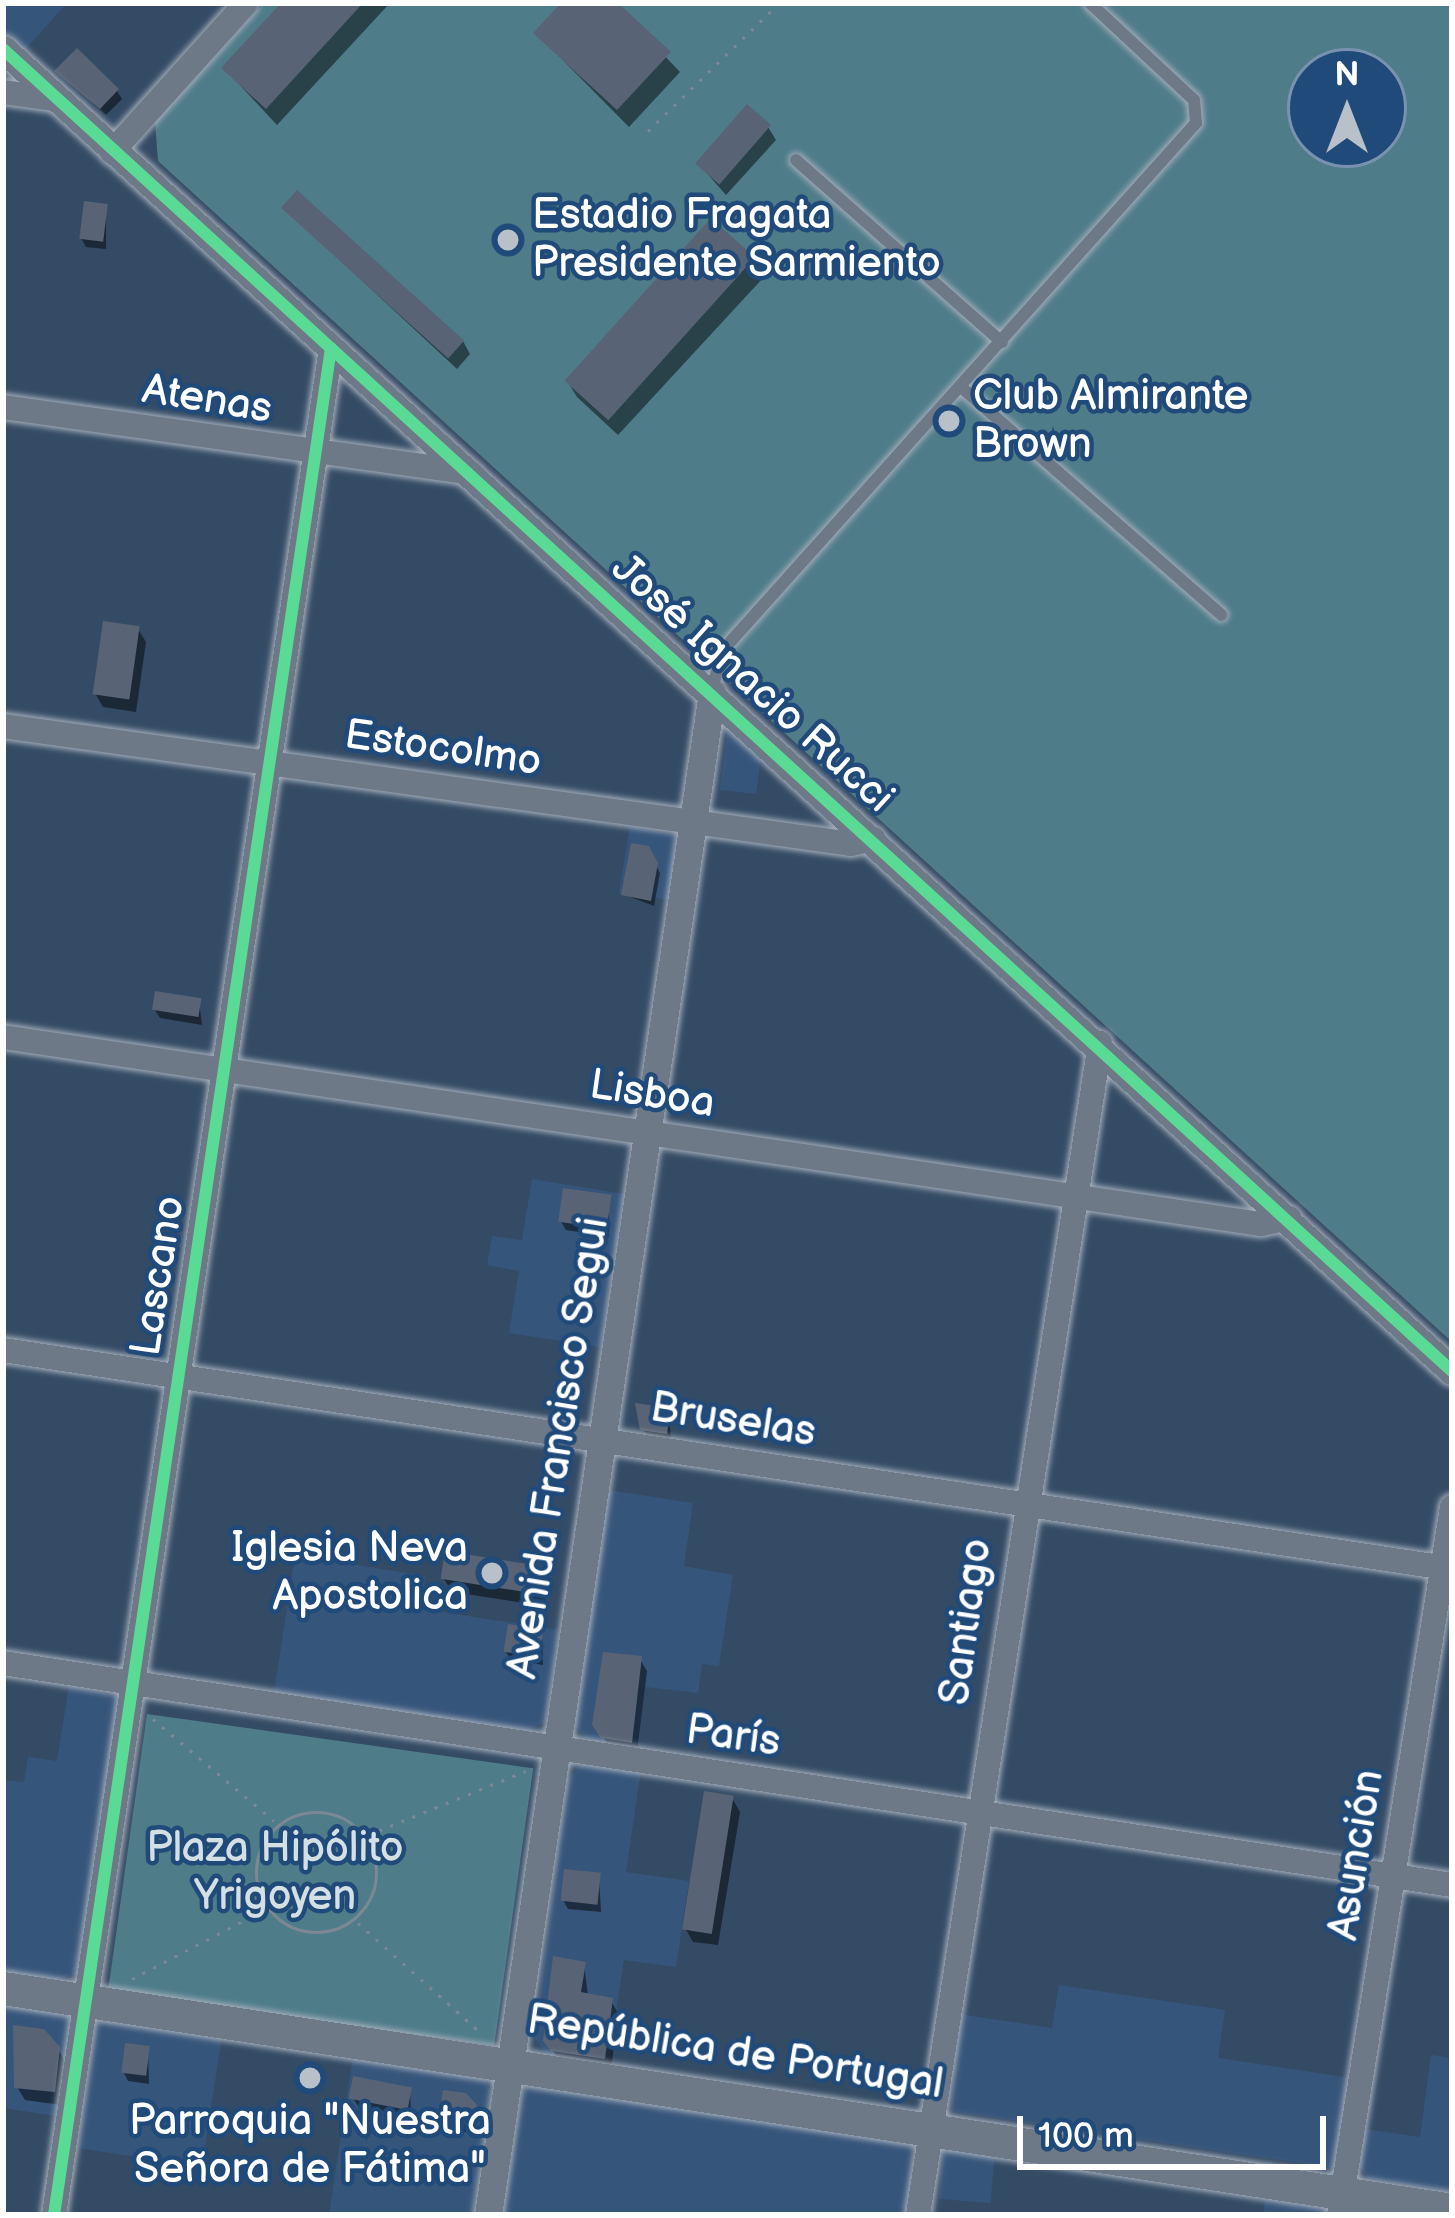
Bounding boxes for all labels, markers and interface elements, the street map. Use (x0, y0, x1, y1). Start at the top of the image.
north arrow (1287, 48, 1407, 168)
text: N (1335, 55, 1359, 95)
place label: Estadio Fragata Presidente Sarmiento (532, 191, 942, 290)
marker: Estadio Fragata Presidente Sarmiento (495, 227, 521, 253)
street label: Atenas (139, 365, 275, 435)
place label: Club Almirante Brown (973, 372, 1249, 470)
marker: Club Almirante Brown (936, 408, 962, 434)
street label: José Ignacio Rucci (601, 544, 903, 824)
street label: Estocolmo (341, 710, 545, 788)
street label: Lisboa (586, 1060, 718, 1130)
street label: Lascano (122, 1192, 196, 1360)
street label: Avenida Francisco Segui (498, 1213, 620, 1683)
street label: Bruselas (647, 1383, 819, 1459)
place label: Iglesia Neva Apostolica (231, 1524, 468, 1622)
street label: Santiago (930, 1536, 1004, 1708)
marker: Iglesia Neva Apostolica (479, 1560, 505, 1586)
street label: París (683, 1705, 783, 1769)
street label: Asunción (1319, 1766, 1395, 1944)
park label: Plaza Hipólito Yrigoyen (146, 1824, 404, 1922)
street label: República de Portugal (524, 1995, 946, 2111)
marker: Parroquia "Nuestra Señora de Fátima" (297, 2065, 323, 2091)
scale bar (1023, 2092, 1332, 2166)
place label: Parroquia "Nuestra Señora de Fátima" (129, 2097, 491, 2196)
text: 100 m (1038, 2115, 1134, 2158)

